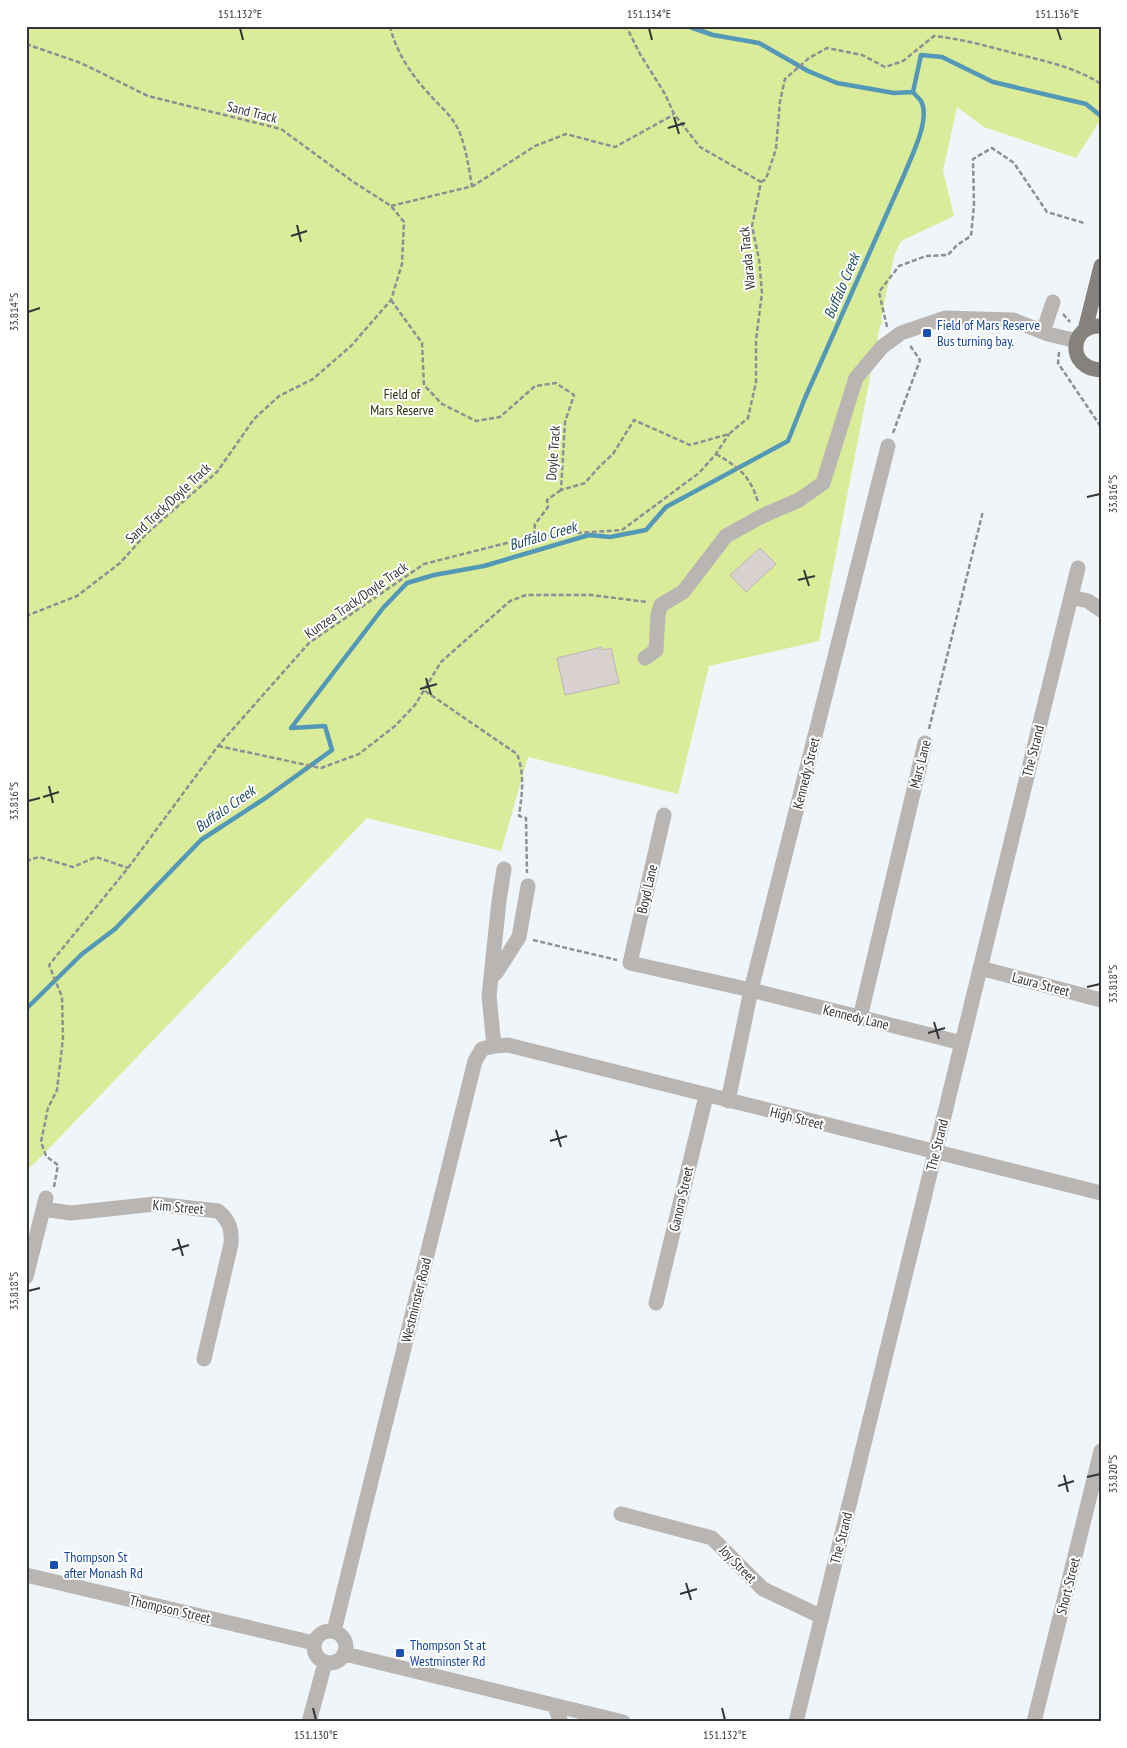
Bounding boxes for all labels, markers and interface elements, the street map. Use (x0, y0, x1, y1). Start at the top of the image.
text: 151.132°E (218, 6, 262, 21)
text: 151.134°E (627, 6, 671, 21)
text: 151.136°E (1035, 6, 1079, 21)
street label: Sand Track (225, 97, 280, 127)
street label: Warada Track (735, 225, 759, 290)
water label: Buffalo Creek (819, 248, 865, 321)
text: 33.814°S (6, 293, 21, 331)
place label: Field of Mars Reserve Bus turning bay. (937, 316, 1040, 350)
marker: Field of Mars Reserve Bus turning bay. (921, 327, 933, 339)
park label: Field of Mars Reserve (370, 385, 434, 419)
street label: Doyle Track (542, 424, 564, 481)
street label: Sand Track/Doyle Track (121, 458, 215, 547)
text: 33.816°S (1105, 475, 1120, 513)
water label: Buffalo Creek (507, 516, 581, 554)
street label: Kunzea Track/Doyle Track (301, 557, 412, 642)
street label: The Strand (1018, 723, 1048, 779)
street label: Kennedy Street (788, 735, 824, 811)
street label: Mars Lane (905, 738, 935, 790)
water label: Buffalo Creek (191, 780, 260, 836)
text: 33.816°S (6, 782, 21, 820)
street label: Boyd Lane (633, 862, 661, 915)
text: 33.818°S (1105, 965, 1120, 1003)
street label: Laura Street (1010, 968, 1072, 1000)
street label: Kennedy Lane (821, 1000, 891, 1034)
street label: High Street (768, 1103, 826, 1133)
street label: The Strand (922, 1117, 952, 1173)
street label: Ganora Street (665, 1165, 697, 1233)
street label: Kim Street (152, 1196, 204, 1218)
street label: Westminster Road (397, 1256, 435, 1344)
text: 33.818°S (6, 1272, 21, 1310)
text: 33.820°S (1105, 1455, 1120, 1493)
street label: The Strand (826, 1510, 856, 1566)
street label: Joy Street (715, 1540, 761, 1587)
place label: Thompson St after Monash Rd (64, 1548, 143, 1582)
street label: Short Street (1052, 1555, 1084, 1616)
marker: Thompson St after Monash Rd (48, 1559, 60, 1571)
street label: Thompson Street (128, 1591, 212, 1627)
place label: Thompson St at Westminster Rd (410, 1636, 486, 1670)
marker: Thompson St at Westminster Rd (394, 1647, 406, 1659)
text: 151.130°E (294, 1727, 338, 1742)
text: 151.132°E (703, 1727, 747, 1742)

